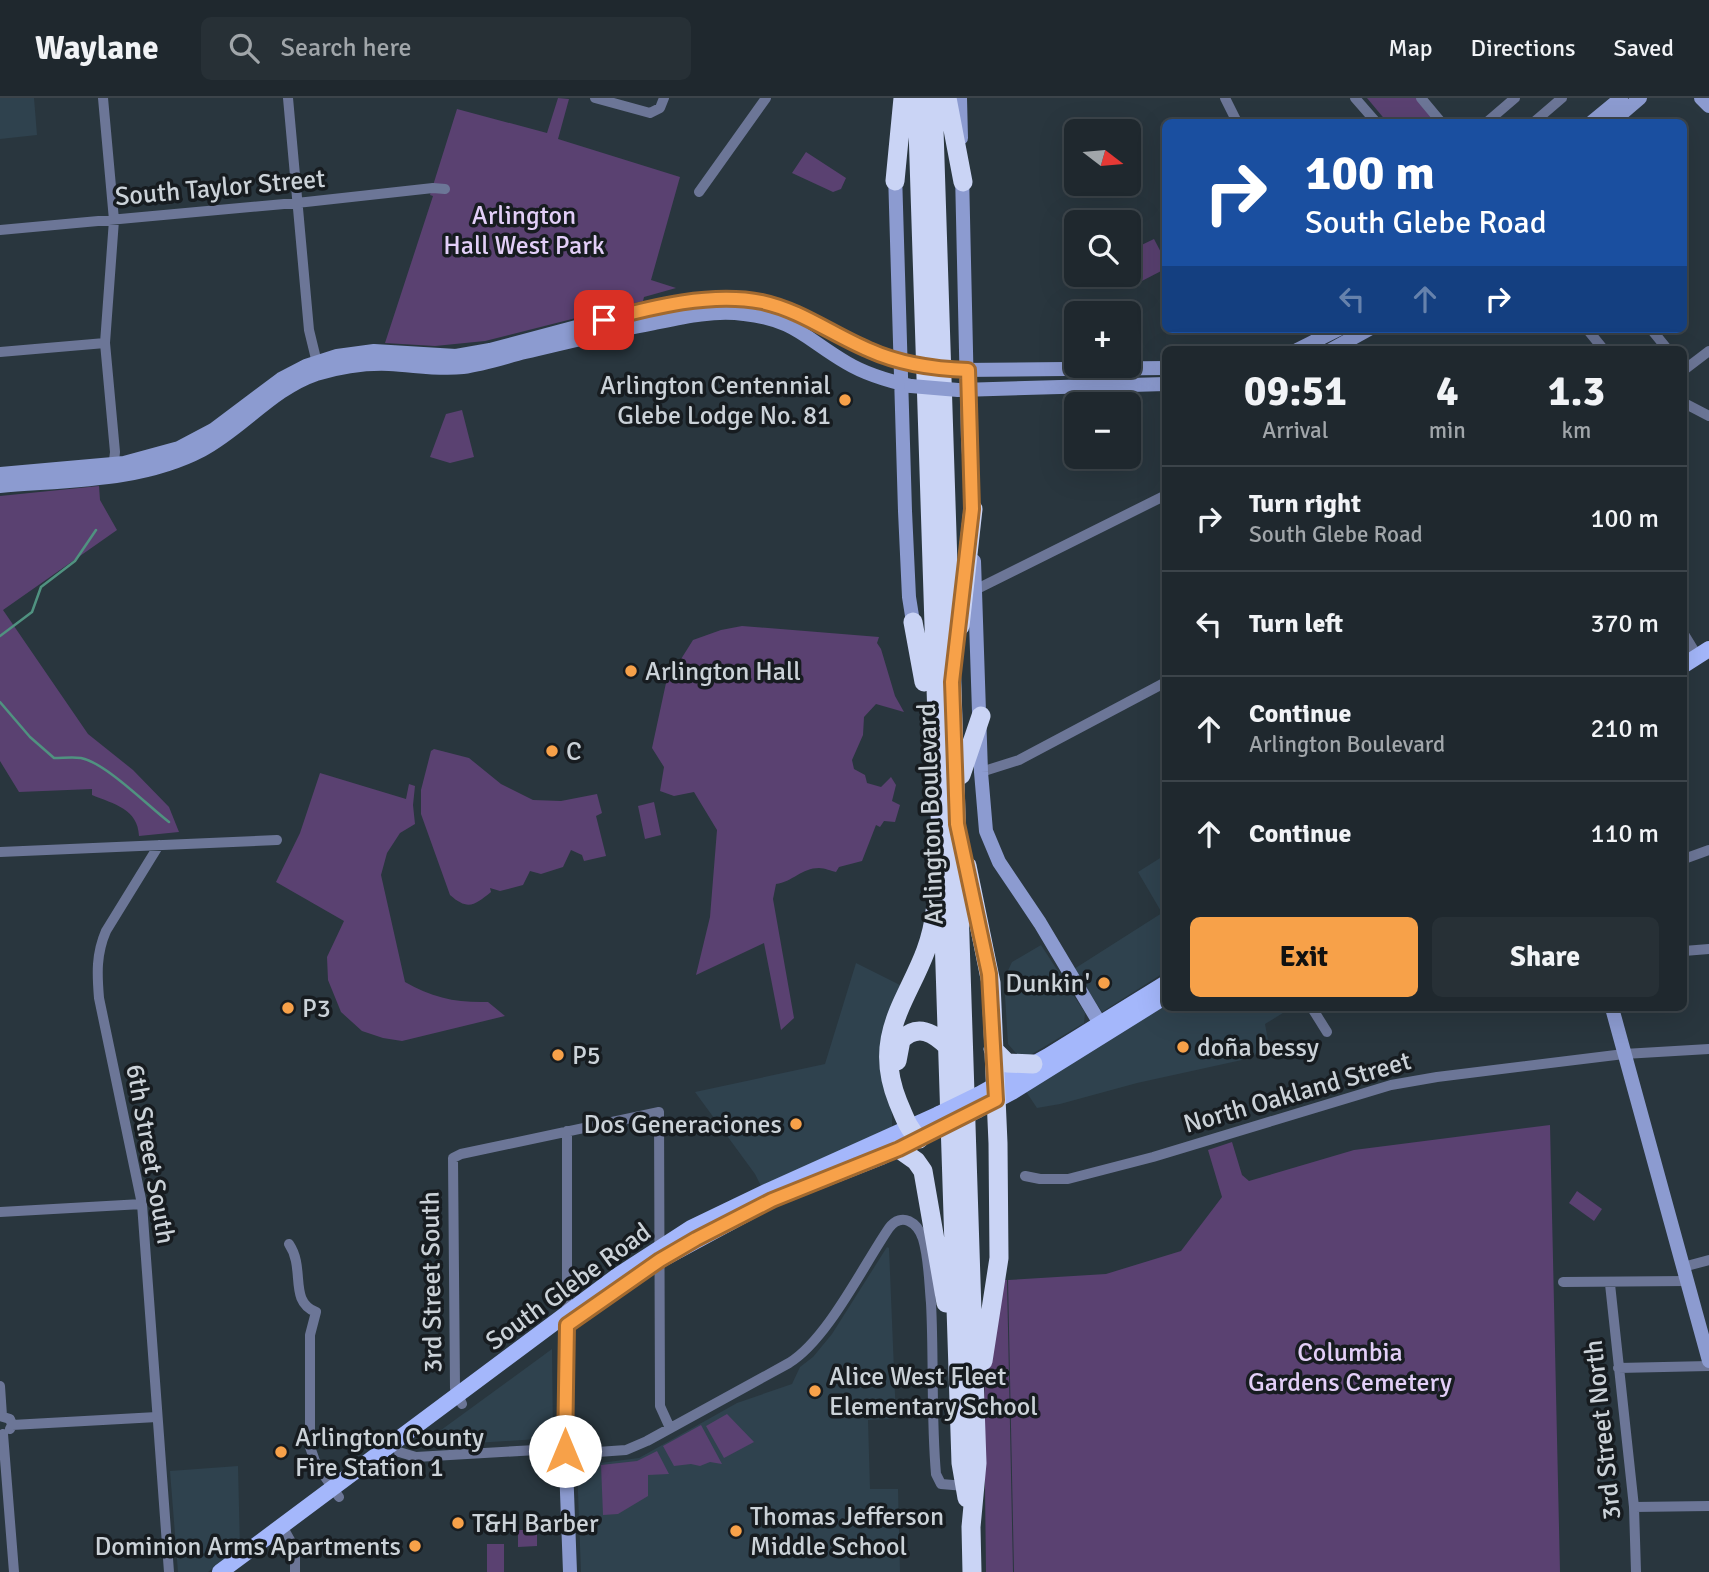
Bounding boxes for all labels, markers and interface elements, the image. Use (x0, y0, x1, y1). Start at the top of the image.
search box (201, 17, 691, 80)
text: Waylane (35, 28, 159, 69)
icon: search (225, 29, 263, 67)
text: Search here (281, 32, 412, 64)
text: Map (1388, 33, 1433, 63)
text: Directions (1471, 33, 1576, 63)
text: Saved (1614, 33, 1674, 63)
north arrow (1064, 119, 1141, 196)
map controls (1064, 119, 1141, 469)
text: 100 m (1305, 143, 1435, 203)
icon: right (1190, 147, 1281, 238)
street label: South Taylor Street (114, 163, 327, 213)
park label: Arlington Hall West Park (443, 200, 605, 262)
text: South Glebe Road (1305, 203, 1547, 242)
button: search (1064, 210, 1141, 287)
icon: left (1333, 280, 1371, 318)
icon: ahead (1406, 280, 1444, 318)
icon: right (1479, 280, 1517, 318)
pin (574, 290, 634, 350)
icon: arrive (585, 301, 623, 339)
button: + (1064, 301, 1141, 378)
text: 09:51 (1244, 366, 1347, 417)
text: 4 (1436, 366, 1459, 417)
text: 1.3 (1548, 366, 1605, 417)
place label: Arlington Centennial Glebe Lodge No. 81 (600, 370, 831, 432)
marker: Arlington Centennial Glebe Lodge No. 81 (837, 392, 853, 408)
button: − (1064, 392, 1141, 469)
text: Arrival (1262, 416, 1329, 445)
text: min (1429, 416, 1466, 445)
text: km (1562, 416, 1591, 445)
text: Turn right (1249, 488, 1361, 520)
icon: right (1190, 500, 1228, 538)
text: 100 m (1590, 503, 1659, 535)
text: South Glebe Road (1249, 520, 1423, 549)
icon: left (1190, 605, 1228, 643)
text: Turn left (1249, 608, 1343, 640)
text: 370 m (1590, 608, 1659, 640)
place label: Arlington Hall (645, 656, 801, 688)
marker: Arlington Hall (623, 663, 639, 679)
text: Continue (1249, 698, 1351, 730)
street label: Arlington Boulevard (911, 703, 951, 925)
icon: ahead (1190, 710, 1228, 748)
text: 210 m (1590, 713, 1659, 745)
text: Arlington Boulevard (1249, 730, 1445, 759)
place label: C (566, 736, 582, 768)
marker: C (544, 743, 560, 759)
icon: ahead (1190, 815, 1228, 853)
text: Continue (1249, 818, 1351, 850)
text: 110 m (1590, 818, 1659, 850)
button: Exit (1190, 917, 1418, 997)
button: Share (1432, 917, 1659, 997)
place label: Dunkin' (1005, 968, 1090, 1000)
marker: Dunkin' (1096, 975, 1112, 991)
place label: P3 (302, 993, 331, 1025)
marker: P3 (280, 1000, 296, 1016)
place label: doña bessy (1197, 1032, 1319, 1064)
marker: doña bessy (1175, 1039, 1191, 1055)
place label: P5 (572, 1040, 601, 1072)
street label: North Oakland Street (1180, 1045, 1415, 1141)
marker: P5 (550, 1047, 566, 1063)
street label: 6th Street South (118, 1062, 182, 1247)
place label: Dos Generaciones (583, 1109, 782, 1141)
marker: Dos Generaciones (788, 1116, 804, 1132)
street label: 3rd Street South (414, 1191, 450, 1373)
street label: South Glebe Road (480, 1216, 657, 1357)
park label: Columbia Gardens Cemetery (1248, 1337, 1452, 1399)
street label: 3rd Street North (1578, 1338, 1628, 1522)
place label: Alice West Fleet Elementary School (829, 1361, 1038, 1423)
marker: Alice West Fleet Elementary School (807, 1383, 823, 1399)
position arrow (528, 1414, 602, 1488)
place label: Arlington County Fire Station 1 (295, 1422, 484, 1484)
marker: Arlington County Fire Station 1 (273, 1444, 289, 1460)
place label: Thomas Jefferson Middle School (750, 1501, 944, 1563)
place label: T&H Barber (472, 1508, 599, 1540)
marker: T&H Barber (450, 1515, 466, 1531)
marker: Thomas Jefferson Middle School (728, 1523, 744, 1539)
place label: Dominion Arms Apartments (94, 1531, 401, 1563)
marker: Dominion Arms Apartments (407, 1538, 423, 1554)

